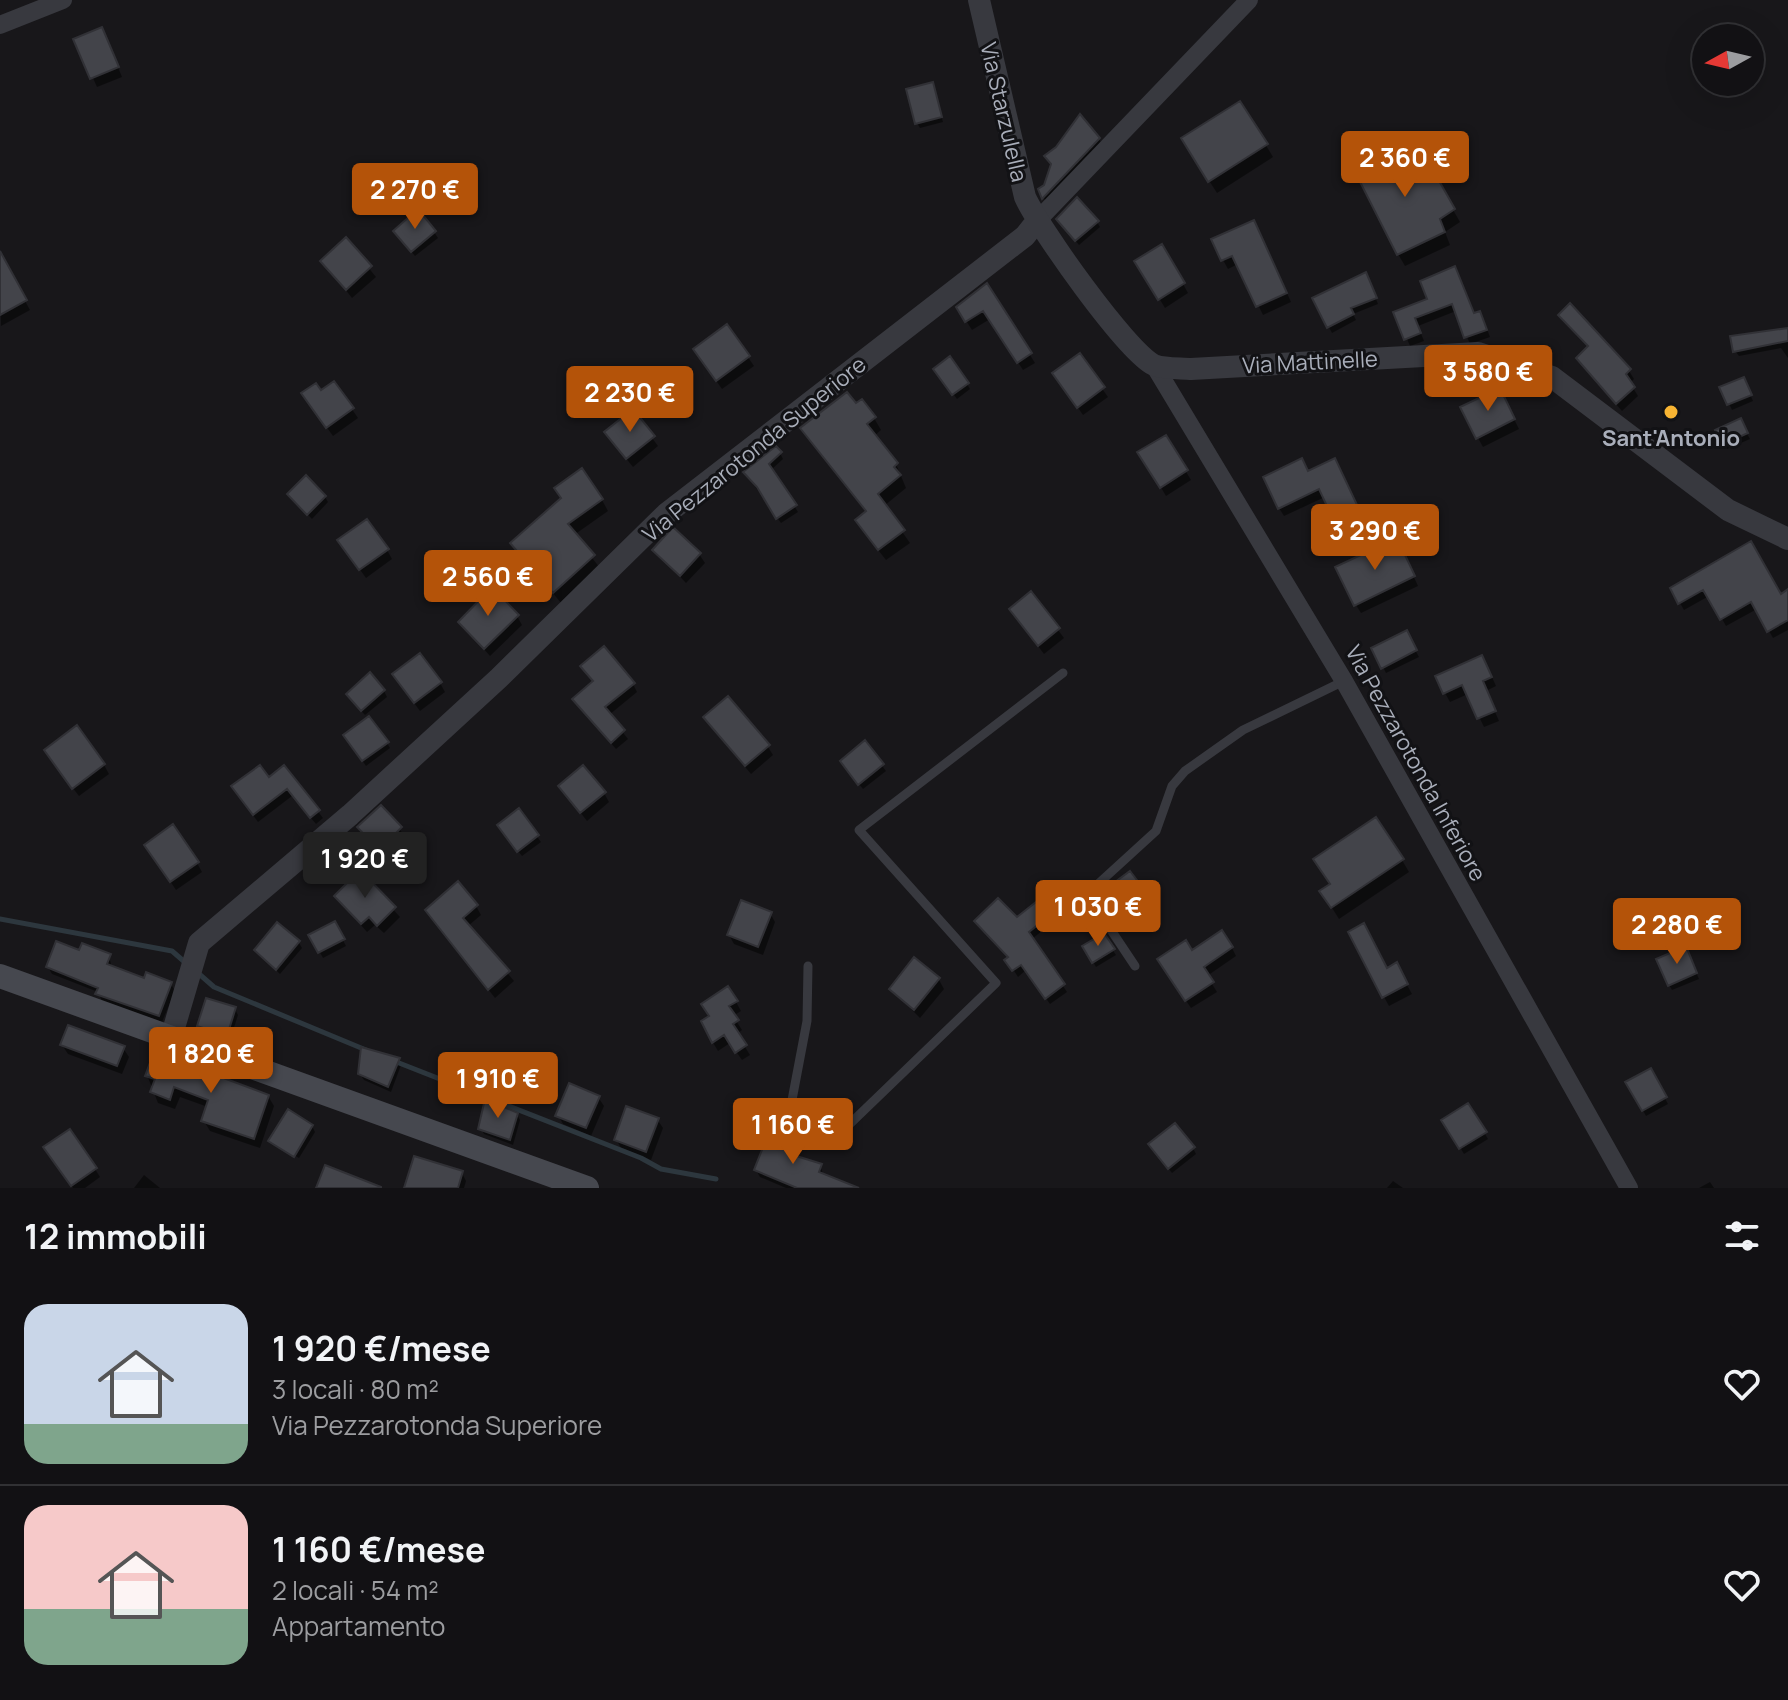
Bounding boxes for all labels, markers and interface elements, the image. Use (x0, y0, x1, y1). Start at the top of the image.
north arrow (1692, 24, 1764, 96)
map controls (1692, 24, 1764, 96)
street label: Via Starzulella (973, 39, 1035, 185)
pin: 2 360 € (1331, 131, 1479, 199)
text: 2 360 € (1359, 139, 1451, 175)
pin: 2 270 € (341, 163, 489, 231)
text: 2 270 € (370, 171, 460, 207)
street label: Via Mattinelle (1241, 343, 1379, 381)
pin: 3 580 € (1414, 345, 1562, 413)
street label: Via Pezzarotonda Superiore (636, 349, 872, 549)
text: 3 580 € (1442, 353, 1534, 389)
pin: 2 230 € (556, 366, 704, 434)
text: 2 230 € (584, 374, 676, 410)
marker: Sant'Antonio (1662, 403, 1680, 421)
place label: Sant'Antonio (1602, 423, 1740, 453)
pin: 3 290 € (1301, 504, 1449, 572)
text: 3 290 € (1329, 512, 1421, 548)
pin: 2 560 € (414, 550, 562, 618)
text: 2 560 € (442, 558, 534, 594)
street label: Via Pezzarotonda Inferiore (1339, 640, 1494, 886)
pin: 1 920 € (291, 832, 439, 900)
text: 1 920 € (321, 840, 409, 876)
pin: 1 030 € (1024, 880, 1172, 948)
text: 1 030 € (1054, 888, 1142, 924)
pin: 2 280 € (1603, 898, 1751, 966)
text: 2 280 € (1631, 906, 1723, 942)
pin: 1 820 € (137, 1027, 285, 1095)
text: 1 820 € (167, 1035, 255, 1071)
pin: 1 910 € (424, 1052, 572, 1120)
text: 1 910 € (456, 1060, 540, 1096)
pin: 1 160 € (719, 1098, 867, 1166)
text: 1 160 € (751, 1106, 835, 1142)
text: 12 immobili (24, 1213, 207, 1259)
icon: filters (1720, 1214, 1764, 1258)
text: 1 920 €/mese (272, 1325, 491, 1371)
icon: home (88, 1336, 184, 1432)
icon: heart (1720, 1362, 1764, 1406)
text: 3 locali · 80 m² (272, 1371, 439, 1407)
text: Via Pezzarotonda Superiore (272, 1407, 602, 1443)
text: 1 160 €/mese (272, 1526, 485, 1572)
icon: home (88, 1537, 184, 1633)
icon: heart (1720, 1563, 1764, 1607)
text: 2 locali · 54 m² (272, 1572, 439, 1608)
text: Appartamento (272, 1608, 445, 1644)

